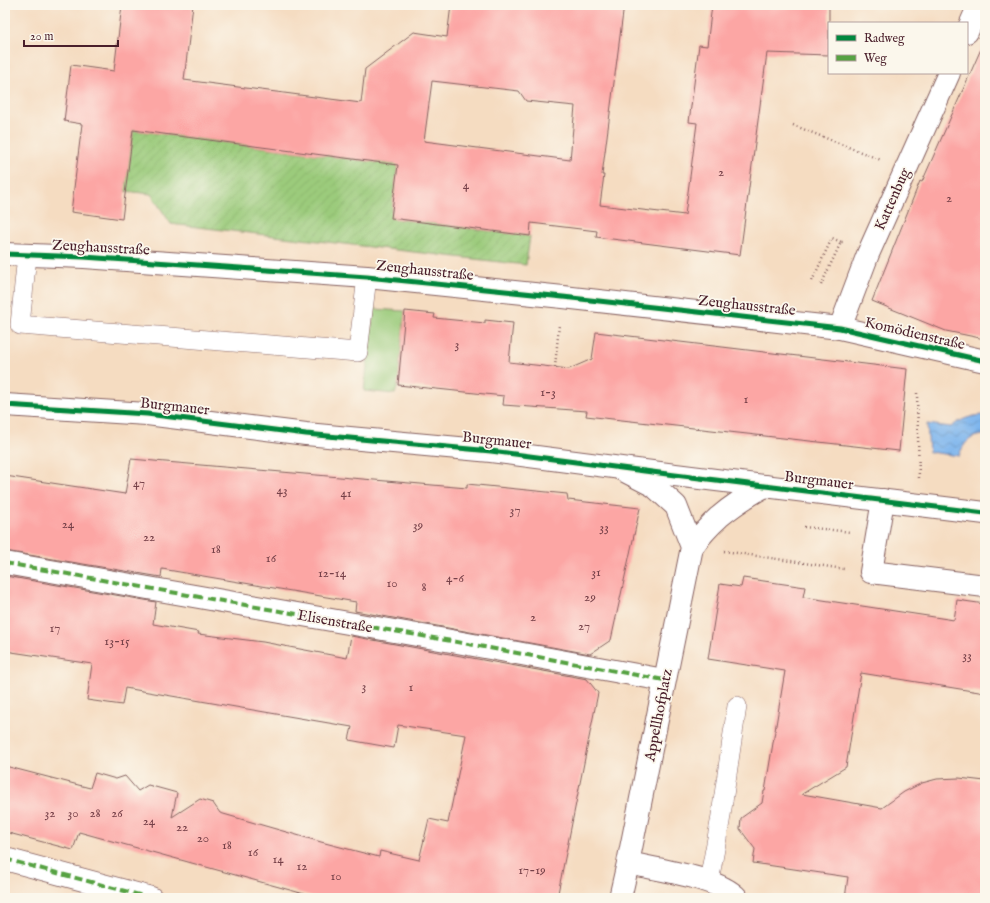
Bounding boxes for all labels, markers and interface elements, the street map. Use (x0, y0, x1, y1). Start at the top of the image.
scale bar (24, 22, 118, 48)
legend (828, 22, 968, 74)
text: 20 m (30, 29, 53, 44)
text: Radweg (864, 31, 905, 46)
text: Weg (864, 51, 887, 66)
house number: 2 (718, 164, 724, 181)
street label: Kattenbug (870, 164, 915, 233)
house number: 4 (463, 177, 470, 194)
house number: 2 (946, 190, 952, 207)
street label: Zeughausstraße (52, 235, 150, 260)
street label: Zeughausstraße (375, 256, 475, 285)
street label: Zeughausstraße (697, 291, 797, 320)
street label: Komödienstraße (863, 313, 967, 354)
house number: 3 (455, 336, 460, 353)
house number: 1-3 (540, 384, 556, 401)
house number: 1 (744, 391, 749, 408)
street label: Burgmauer (139, 393, 211, 420)
street label: Burgmauer (461, 427, 533, 454)
street label: Burgmauer (783, 467, 855, 494)
house number: 47 (133, 475, 145, 492)
house number: 43 (276, 482, 288, 499)
house number: 41 (340, 485, 352, 502)
house number: 37 (510, 502, 520, 519)
house number: 24 (62, 516, 75, 533)
house number: 39 (413, 517, 424, 534)
house number: 33 (599, 519, 609, 536)
house number: 22 (143, 529, 155, 546)
house number: 18 (211, 541, 221, 558)
house number: 16 (266, 550, 277, 567)
house number: 31 (591, 564, 601, 581)
house number: 12-14 (318, 565, 347, 582)
house number: 4-6 (446, 570, 464, 587)
house number: 10 (386, 575, 398, 592)
house number: 8 (421, 579, 427, 596)
house number: 29 (584, 589, 596, 606)
street label: Elisenstraße (296, 606, 374, 637)
house number: 2 (530, 609, 536, 626)
house number: 27 (578, 618, 590, 635)
house number: 17 (50, 620, 60, 637)
house number: 13-15 (104, 633, 130, 650)
house number: 33 (962, 647, 972, 664)
street label: Appellhofplatz (640, 667, 677, 764)
house number: 3 (362, 678, 367, 695)
house number: 1 (409, 679, 414, 696)
house number: 32 (45, 805, 55, 822)
house number: 30 (67, 805, 79, 822)
house number: 28 (89, 805, 101, 822)
house number: 26 (111, 805, 123, 822)
house number: 24 (143, 813, 156, 830)
house number: 22 (176, 819, 188, 836)
house number: 20 (197, 830, 209, 847)
house number: 18 (222, 837, 232, 854)
house number: 16 (248, 844, 259, 861)
house number: 14 (272, 851, 284, 868)
house number: 12 (297, 858, 307, 875)
house number: 17-19 (518, 862, 546, 879)
house number: 10 (330, 868, 342, 885)

